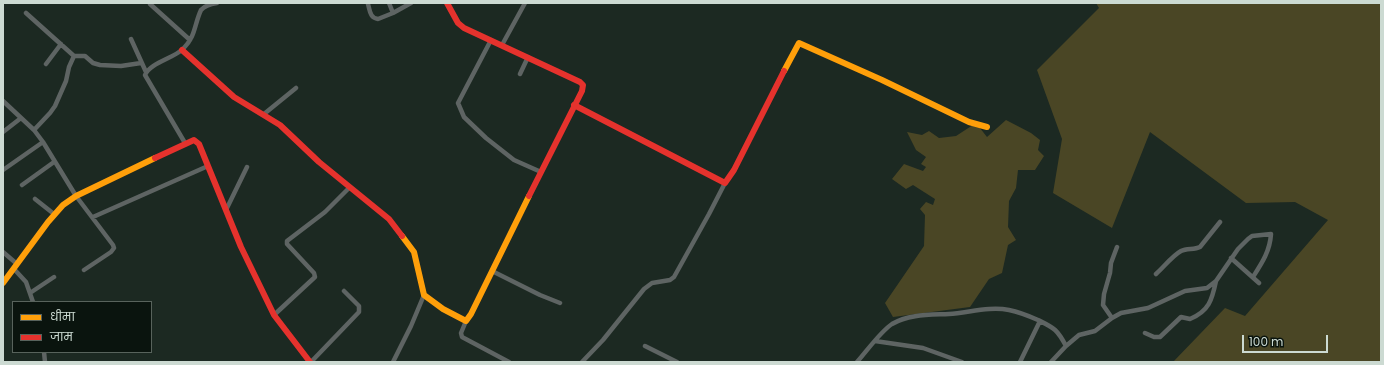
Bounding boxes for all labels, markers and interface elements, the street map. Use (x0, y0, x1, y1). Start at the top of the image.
legend (12, 301, 152, 353)
text: धीमा (50, 308, 75, 325)
scale bar (1244, 327, 1330, 353)
text: जाम (50, 328, 73, 345)
text: 100 m (1249, 333, 1283, 350)

